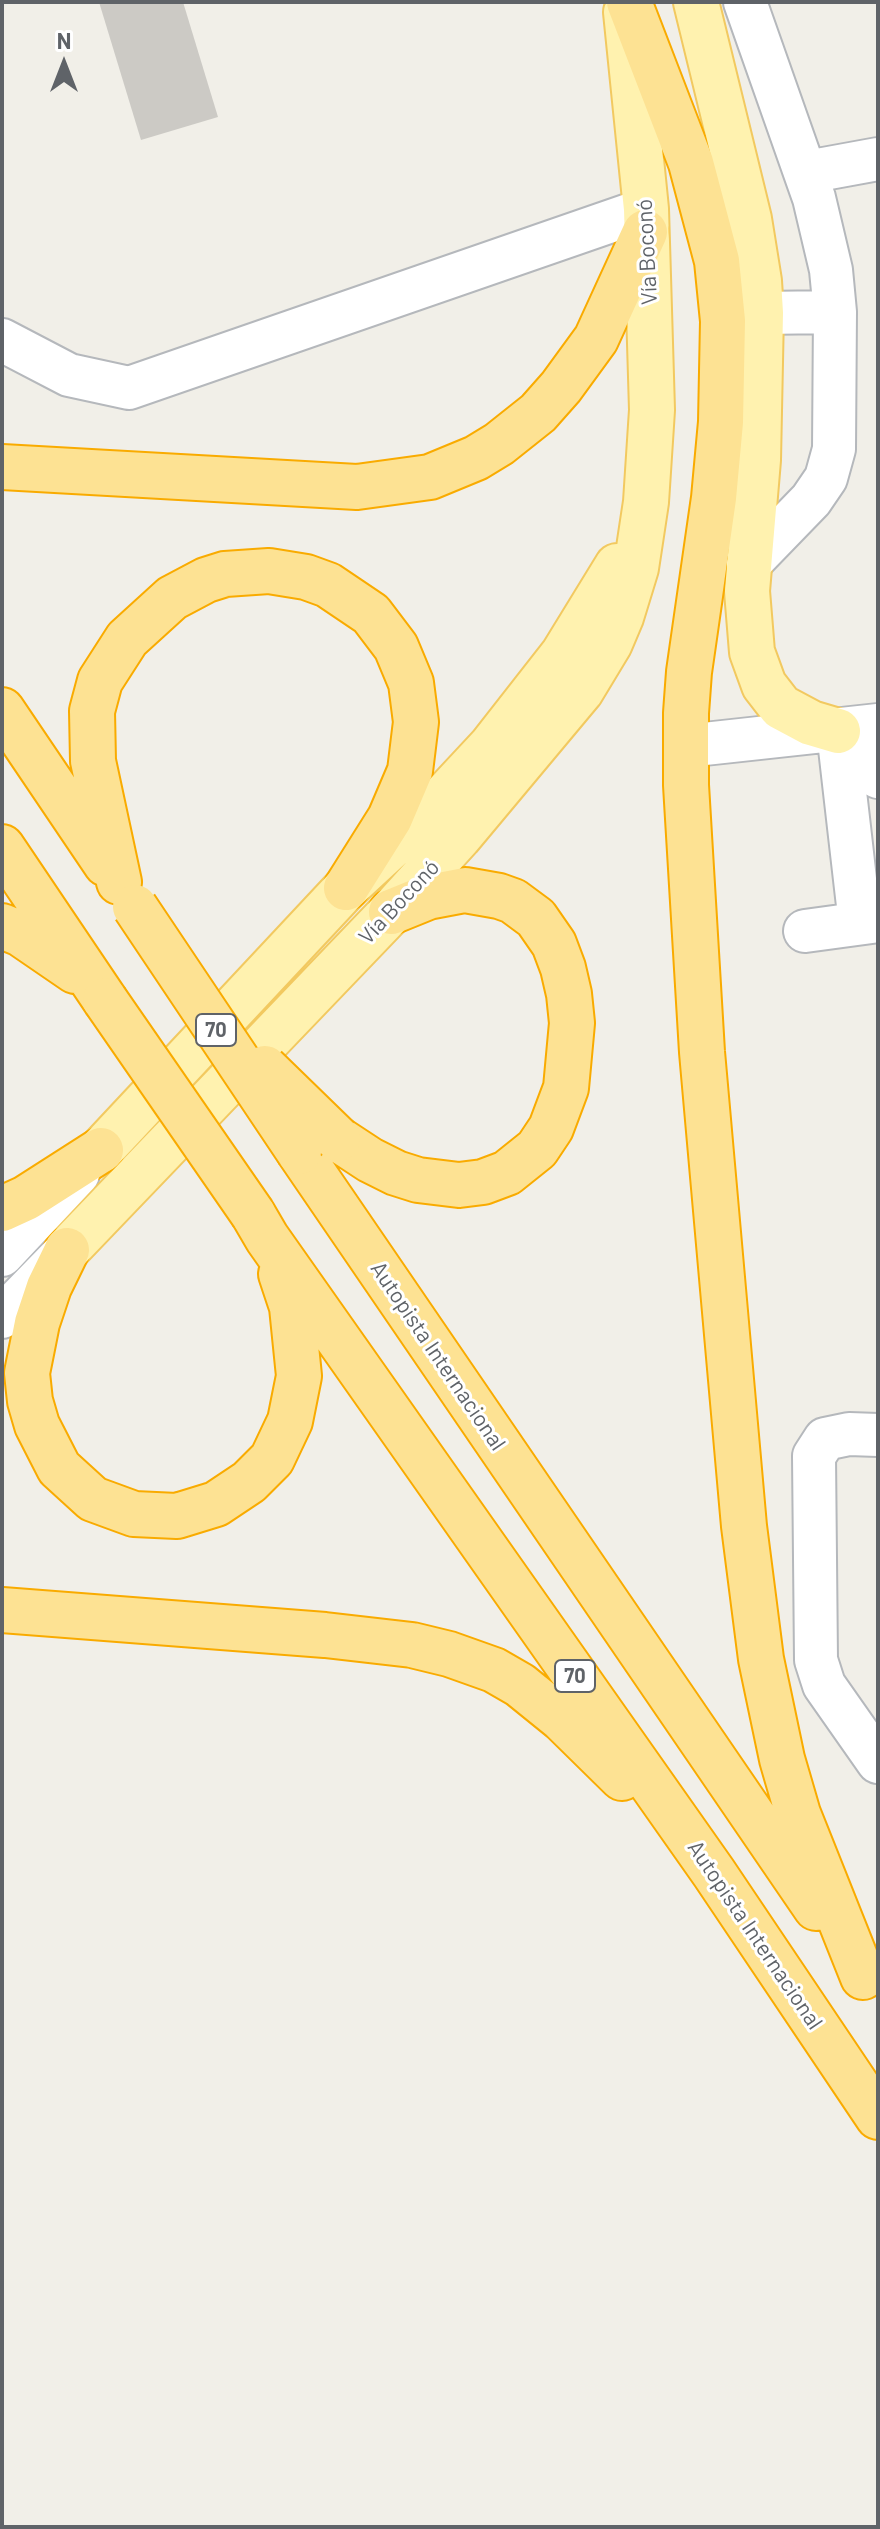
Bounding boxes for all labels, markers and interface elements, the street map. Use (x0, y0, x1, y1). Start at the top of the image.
north arrow (24, 24, 104, 104)
text: N (57, 27, 71, 53)
street label: Vía Boconó (631, 198, 663, 306)
street label: Vía Boconó (353, 854, 445, 950)
road number: 70 (196, 1014, 236, 1046)
street label: Autopista Internacional (365, 1257, 511, 1455)
road number: 70 (555, 1660, 595, 1692)
street label: Autopista Internacional (682, 1836, 828, 2034)

